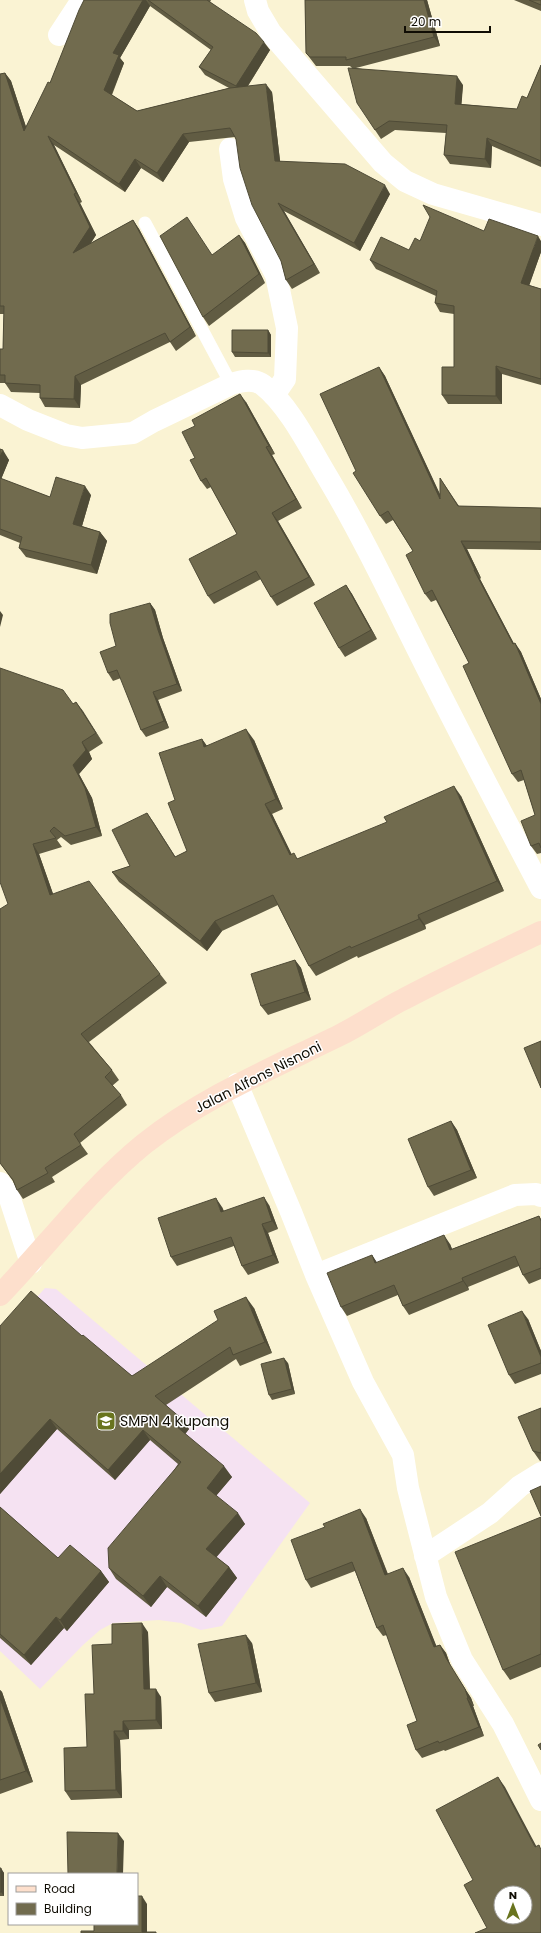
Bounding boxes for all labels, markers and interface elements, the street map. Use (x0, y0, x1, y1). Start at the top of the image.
scale bar (405, 8, 490, 34)
text: 20 m (411, 13, 441, 30)
street label: Jalan Alfons Nisnoni (191, 1036, 325, 1118)
school or university icon: SMPN 4 Kupang (95, 1410, 117, 1432)
place label: SMPN 4 Kupang (120, 1411, 229, 1431)
legend (8, 1873, 138, 1925)
text: Road (44, 1880, 75, 1897)
north arrow (493, 1885, 533, 1925)
text: N (509, 1887, 517, 1903)
text: Building (44, 1900, 92, 1917)

